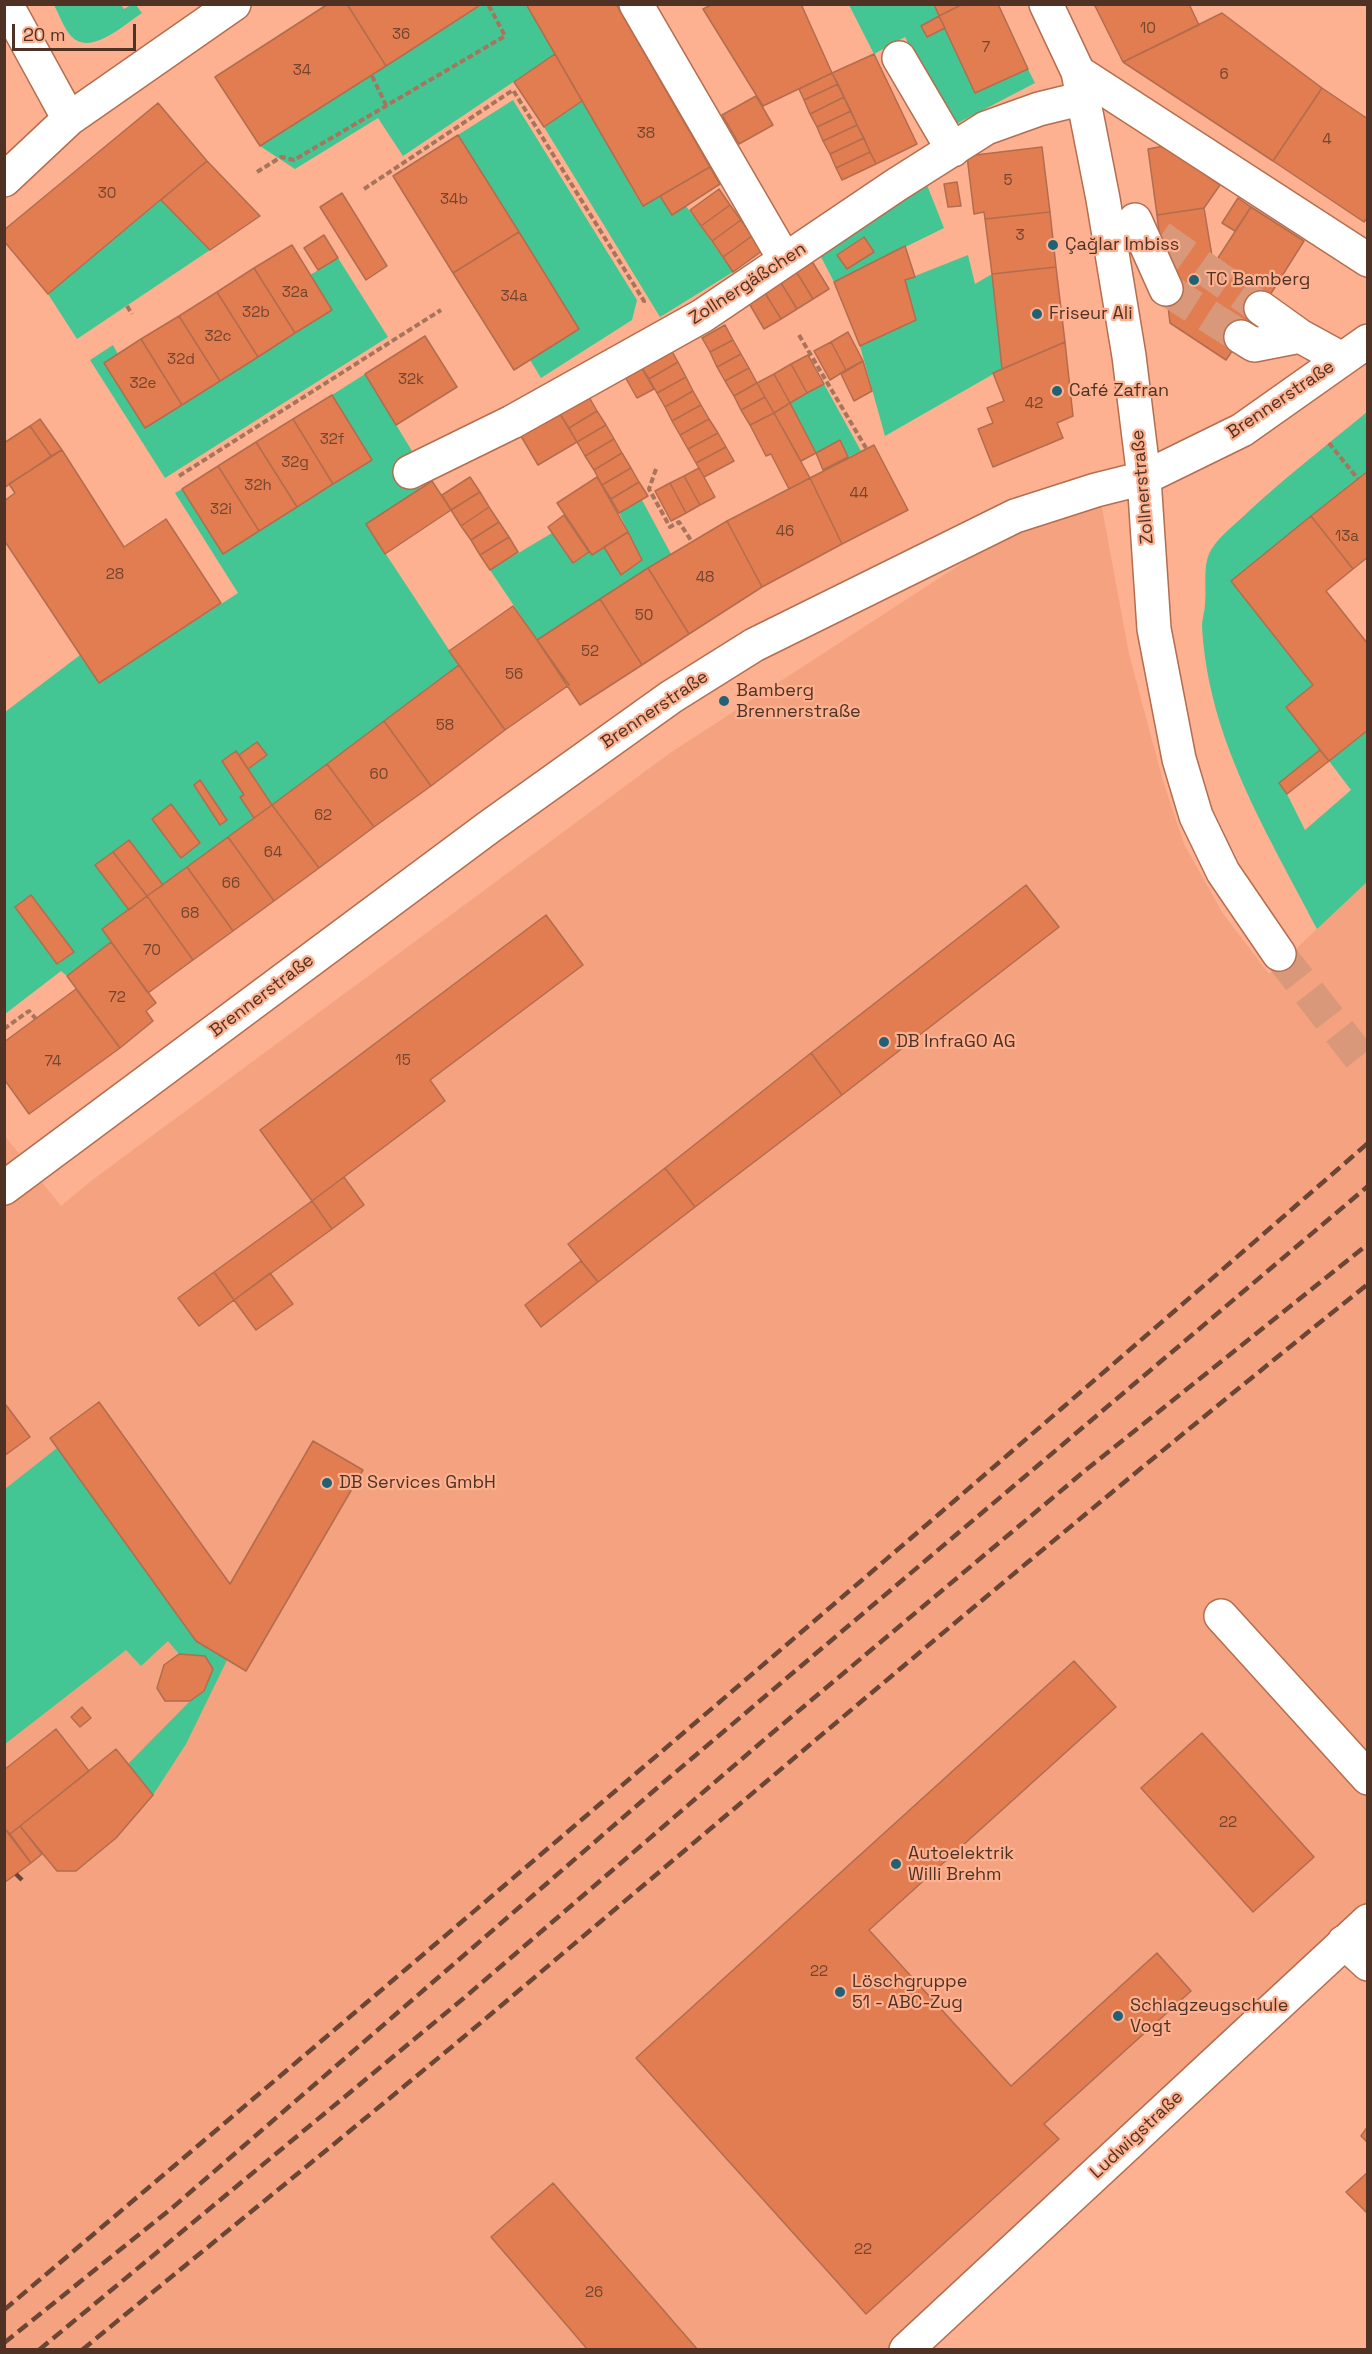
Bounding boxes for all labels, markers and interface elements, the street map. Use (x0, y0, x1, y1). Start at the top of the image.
scale bar (15, 12, 140, 50)
house number: 10 (1140, 20, 1156, 38)
text: 20 m (23, 23, 66, 46)
house number: 36 (392, 26, 410, 44)
house number: 7 (982, 39, 990, 57)
house number: 34 (293, 62, 311, 80)
house number: 6 (1219, 66, 1229, 84)
house number: 38 (637, 125, 655, 143)
house number: 4 (1322, 131, 1332, 149)
house number: 5 (1004, 172, 1012, 190)
house number: 30 (98, 185, 116, 203)
house number: 34b (440, 191, 468, 209)
house number: 3 (1015, 227, 1025, 245)
place label: Çağlar Imbiss (1065, 234, 1179, 256)
street label: Zollnergäßchen (686, 238, 810, 330)
marker: Çağlar Imbiss (1046, 238, 1060, 252)
place label: TC Bamberg (1206, 269, 1310, 291)
marker: TC Bamberg (1187, 273, 1201, 287)
house number: 32a (282, 284, 308, 302)
house number: 34a (500, 288, 528, 306)
place label: Friseur Ali (1049, 303, 1133, 325)
house number: 32b (242, 304, 270, 322)
marker: Friseur Ali (1030, 307, 1044, 321)
house number: 32c (204, 328, 232, 346)
house number: 32d (167, 351, 195, 369)
street label: Brennerstraße (1223, 356, 1339, 444)
house number: 32k (398, 371, 424, 389)
house number: 32e (130, 375, 156, 393)
place label: Café Zafran (1069, 380, 1169, 402)
marker: Café Zafran (1050, 384, 1064, 398)
house number: 42 (1025, 395, 1043, 413)
street label: Zollnerstraße (1127, 429, 1159, 545)
house number: 32f (320, 431, 344, 449)
house number: 32g (281, 454, 309, 472)
house number: 32h (244, 477, 272, 495)
house number: 44 (850, 485, 868, 503)
house number: 32i (210, 501, 232, 519)
house number: 46 (776, 523, 794, 541)
house number: 13a (1335, 528, 1359, 546)
house number: 28 (106, 566, 124, 584)
house number: 48 (696, 569, 714, 587)
house number: 50 (635, 607, 653, 625)
house number: 52 (581, 643, 599, 661)
house number: 56 (505, 666, 523, 684)
street label: Brennerstraße (597, 666, 713, 754)
place label: Bamberg Brennerstraße (736, 680, 861, 722)
marker: Bamberg Brennerstraße (717, 694, 731, 708)
house number: 58 (436, 717, 454, 735)
house number: 60 (370, 766, 388, 784)
house number: 62 (314, 807, 332, 825)
house number: 64 (264, 844, 282, 862)
house number: 66 (222, 875, 240, 893)
house number: 68 (181, 905, 199, 923)
house number: 70 (143, 942, 161, 960)
street label: Brennerstraße (206, 950, 318, 1042)
house number: 72 (108, 989, 126, 1007)
place label: DB InfraGO AG (896, 1031, 1016, 1053)
marker: DB InfraGO AG (877, 1035, 891, 1049)
house number: 15 (395, 1052, 411, 1070)
house number: 74 (45, 1053, 61, 1071)
place label: DB Services GmbH (339, 1472, 496, 1494)
marker: DB Services GmbH (320, 1476, 334, 1490)
house number: 22 (1219, 1814, 1237, 1832)
place label: Autoelektrik Willi Brehm (908, 1843, 1014, 1886)
marker: Autoelektrik Willi Brehm (889, 1857, 903, 1871)
house number: 22 (810, 1963, 828, 1981)
place label: Löschgruppe 51 - ABC-Zug (852, 1971, 967, 2014)
marker: Löschgruppe 51 - ABC-Zug (833, 1985, 847, 1999)
place label: Schlagzeugschule Vogt (1130, 1995, 1288, 2038)
marker: Schlagzeugschule Vogt (1111, 2009, 1125, 2023)
street label: Ludwigstraße (1086, 2086, 1188, 2184)
house number: 22 (854, 2241, 872, 2259)
house number: 26 (585, 2284, 603, 2302)

